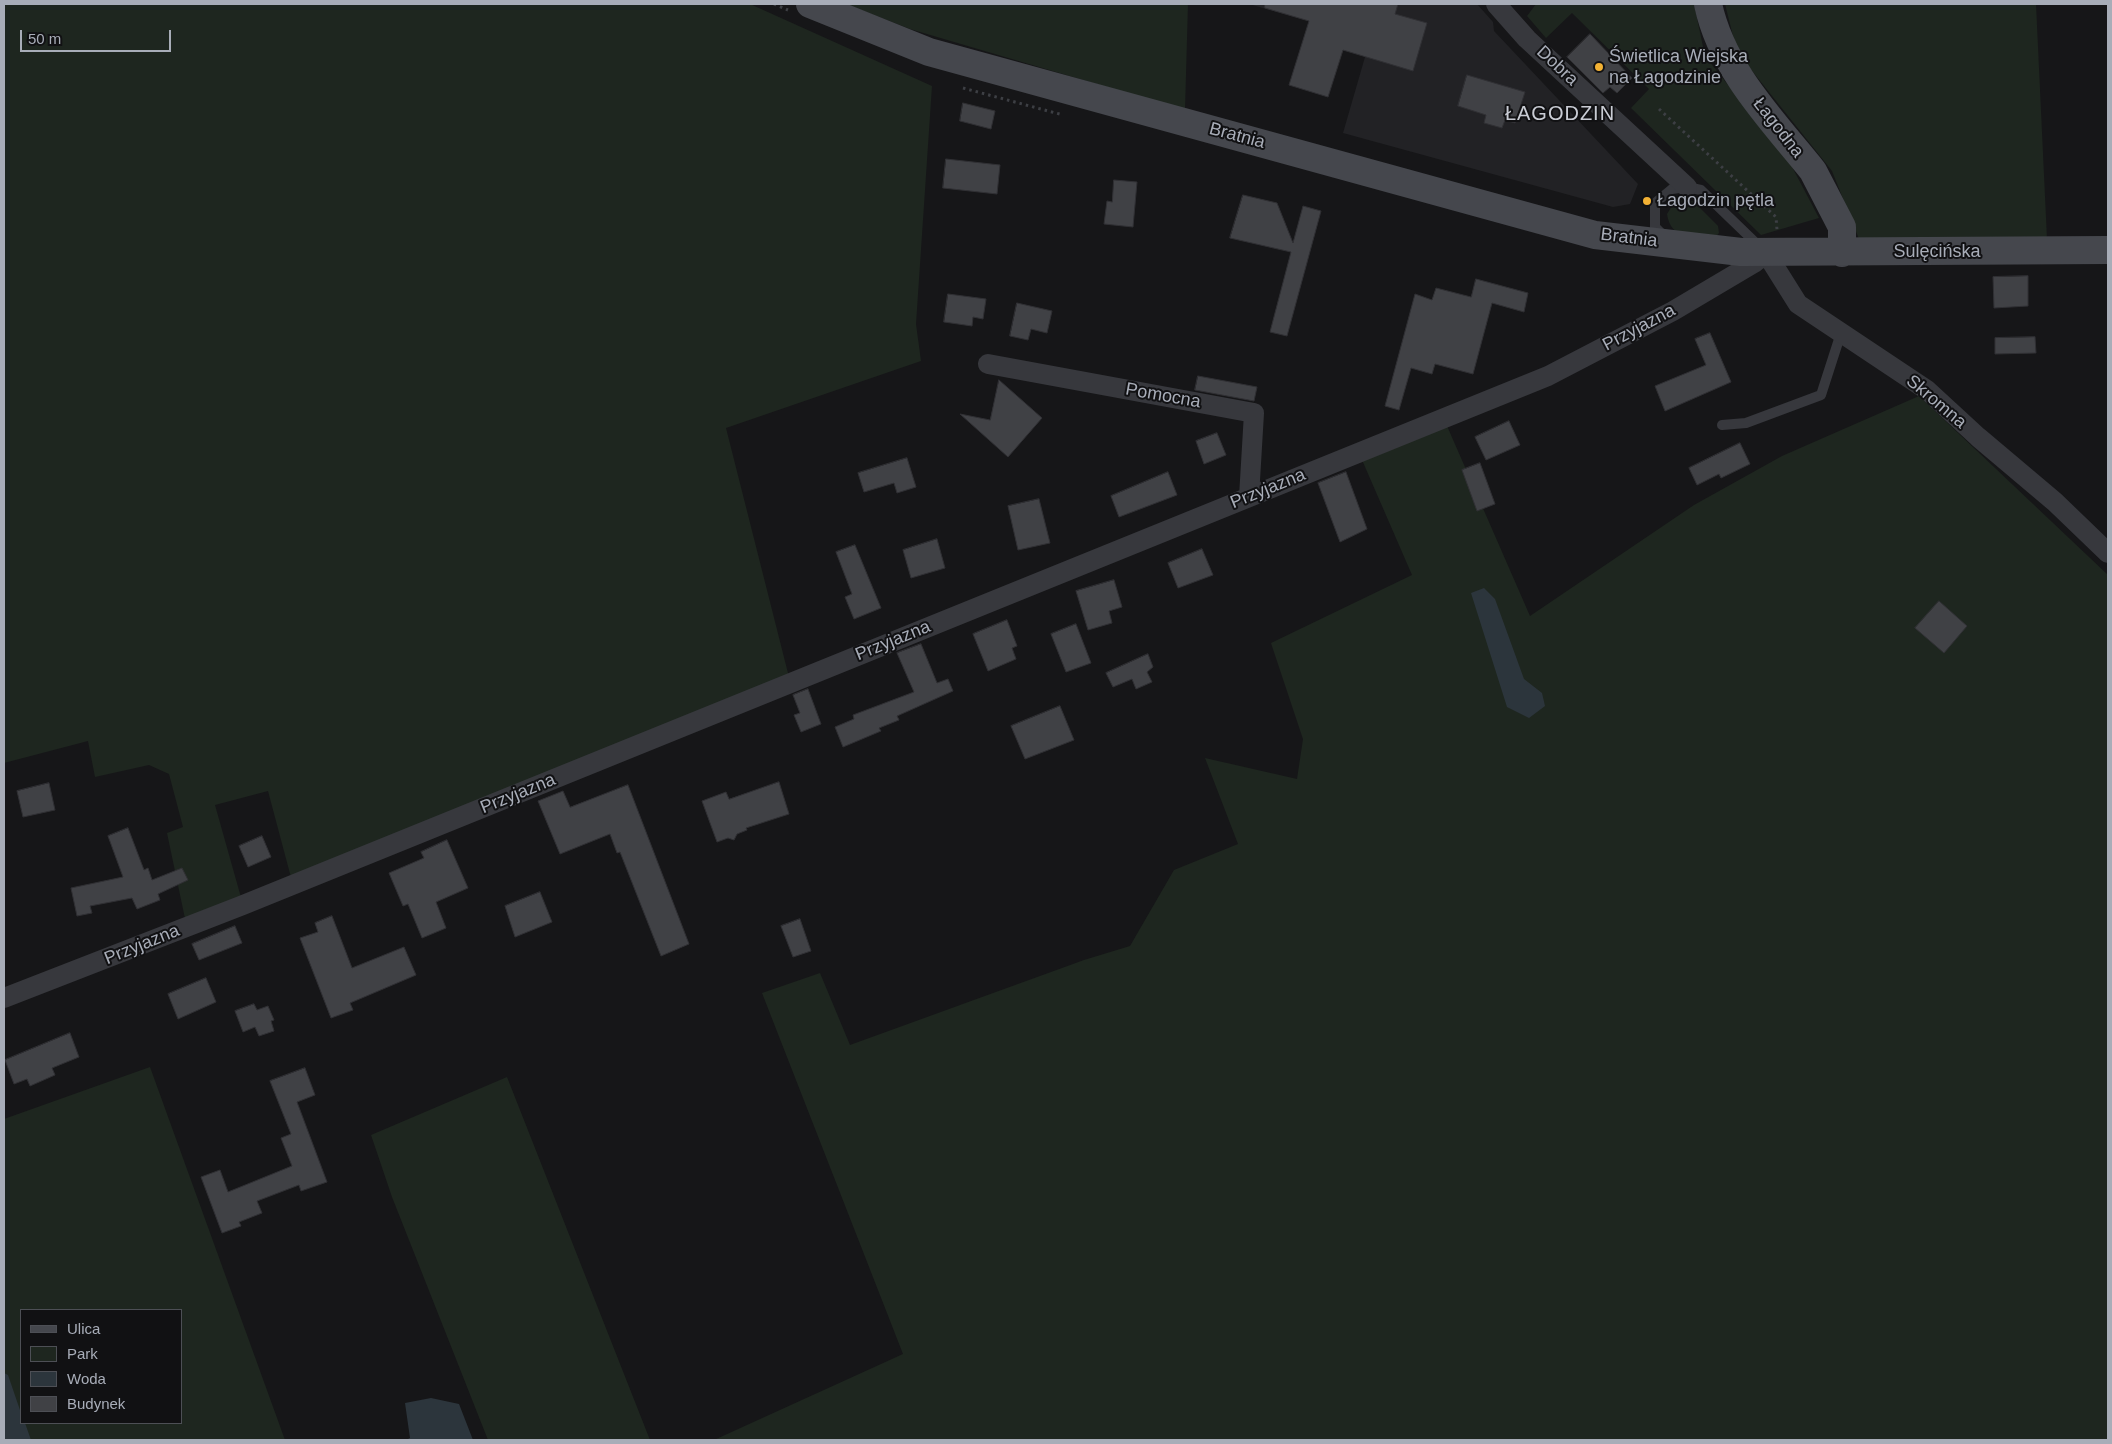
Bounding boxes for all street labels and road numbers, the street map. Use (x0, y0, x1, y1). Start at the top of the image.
street label: Dobra (1532, 41, 1582, 91)
street label: Łagodna (1748, 94, 1808, 162)
street label: Bratnia (1207, 118, 1267, 154)
street label: Bratnia (1599, 224, 1659, 252)
street label: Sulęcińska (1893, 241, 1981, 263)
street label: Przyjazna (1599, 300, 1679, 356)
street label: Skromna (1901, 371, 1971, 433)
street label: Pomocna (1124, 379, 1202, 413)
street label: Przyjazna (1227, 464, 1309, 514)
street label: Przyjazna (852, 616, 934, 666)
street label: Przyjazna (477, 769, 559, 819)
street label: Przyjazna (101, 920, 183, 970)

